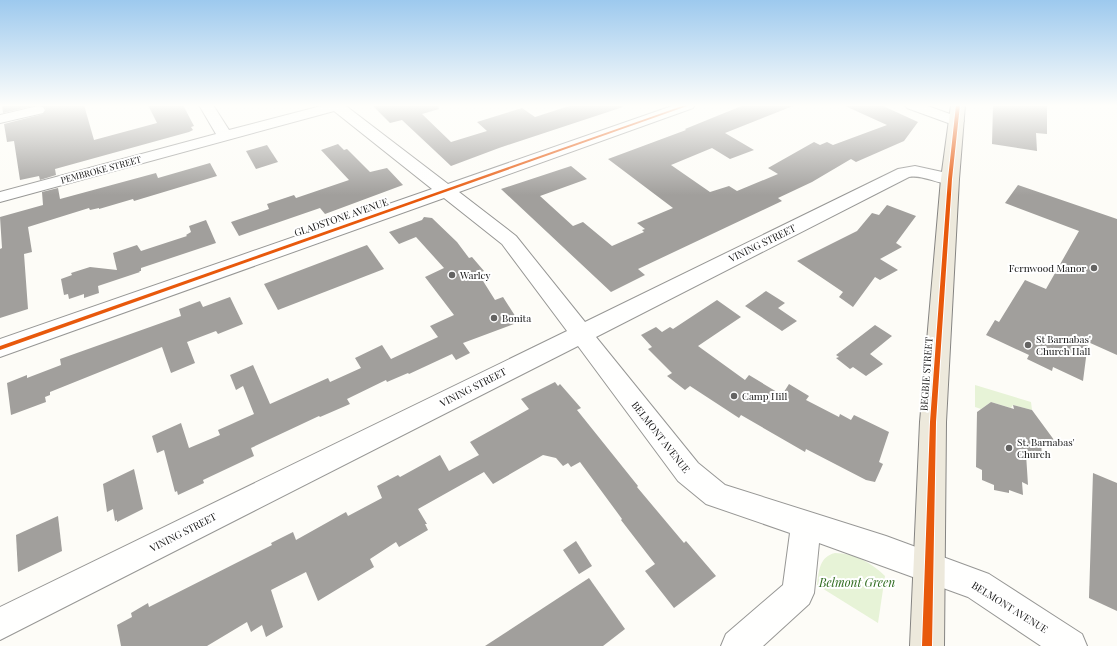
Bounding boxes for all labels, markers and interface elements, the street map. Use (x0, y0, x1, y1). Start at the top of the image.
street label: PEMBROKE STREET (59, 152, 143, 186)
street label: GLADSTONE AVENUE (292, 194, 390, 240)
street label: VINING STREET (725, 221, 798, 266)
place label: Fernwood Manor (1009, 261, 1087, 275)
marker: Fernwood Manor (1089, 263, 1099, 273)
place label: Warley (459, 268, 491, 282)
marker: Warley (447, 270, 457, 280)
place label: Bonita (502, 311, 531, 325)
marker: Bonita (489, 313, 499, 323)
place label: St Barnabas' Church Hall (1036, 332, 1091, 358)
street label: BEGBIE STREET (916, 337, 936, 411)
marker: St Barnabas' Church Hall (1023, 340, 1033, 350)
street label: VINING STREET (436, 364, 509, 410)
place label: Camp Hill (742, 389, 787, 403)
marker: Camp Hill (729, 391, 739, 401)
street label: BELMONT AVENUE (629, 398, 693, 476)
place label: St. Barnabas' Church (1017, 435, 1075, 461)
marker: St. Barnabas' Church (1004, 443, 1014, 453)
street label: VINING STREET (146, 509, 219, 555)
park label: Belmont Green (818, 574, 895, 590)
street label: BELMONT AVENUE (969, 578, 1051, 636)

